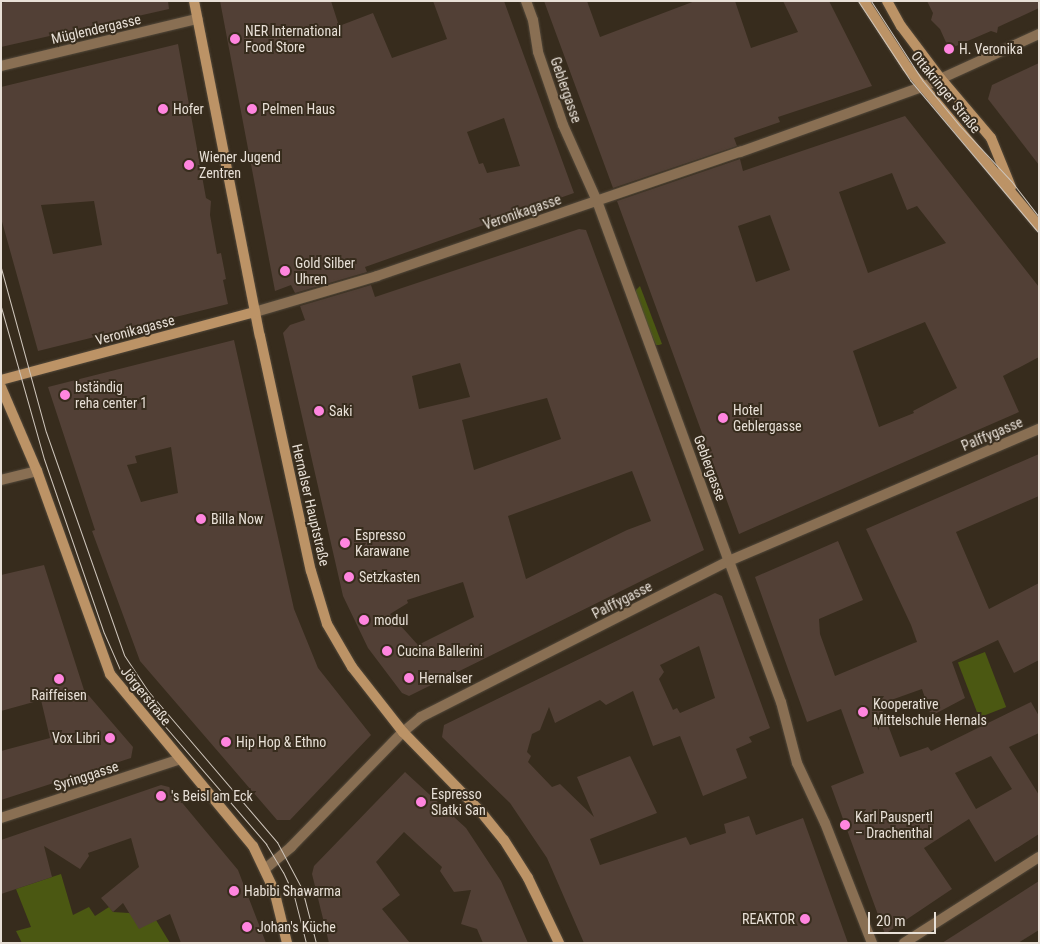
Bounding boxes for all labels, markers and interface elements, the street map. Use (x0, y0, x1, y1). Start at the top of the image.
street label: Müglendergasse (50, 11, 142, 47)
place label: NER International Food Store (245, 23, 341, 56)
marker: NER International Food Store (229, 33, 241, 45)
place label: H. Veronika (959, 41, 1023, 57)
marker: H. Veronika (943, 43, 955, 55)
street label: Ottakringer Straße (908, 48, 984, 136)
street label: Geblergasse (547, 55, 585, 125)
place label: Hofer (173, 101, 204, 117)
place label: Pelmen Haus (262, 101, 335, 117)
marker: Hofer (157, 103, 169, 115)
marker: Pelmen Haus (246, 103, 258, 115)
place label: Wiener Jugend Zentren (199, 149, 281, 182)
marker: Wiener Jugend Zentren (183, 159, 195, 171)
street label: Veronikagasse (481, 191, 563, 233)
place label: Gold Silber Uhren (295, 255, 355, 288)
marker: Gold Silber Uhren (279, 265, 291, 277)
street label: Veronikagasse (94, 311, 176, 349)
place label: bständig reha center 1 (75, 379, 147, 412)
marker: bständig reha center 1 (59, 389, 71, 401)
place label: Hotel Geblergasse (733, 402, 802, 434)
place label: Saki (329, 403, 352, 419)
marker: Saki (313, 405, 325, 417)
marker: Hotel Geblergasse (717, 412, 729, 424)
street label: Palffygasse (959, 414, 1025, 454)
street label: Geblergasse (690, 433, 730, 503)
street label: Hernalser Hauptstraße (289, 442, 333, 568)
place label: Billa Now (211, 511, 263, 527)
marker: Billa Now (195, 513, 207, 525)
place label: Espresso Karawane (355, 527, 409, 560)
marker: Espresso Karawane (339, 537, 351, 549)
place label: Setzkasten (359, 569, 420, 585)
marker: Setzkasten (343, 571, 355, 583)
street label: Palffygasse (589, 578, 655, 622)
place label: modul (374, 612, 408, 628)
marker: modul (358, 614, 370, 626)
place label: Cucina Ballerini (397, 643, 483, 659)
marker: Cucina Ballerini (381, 645, 393, 657)
street label: Jörgerstraße (117, 663, 175, 729)
place label: Hernalser (419, 670, 472, 686)
marker: Hernalser (403, 672, 415, 684)
marker: Raiffeisen (53, 673, 65, 685)
place label: Raiffeisen (31, 687, 87, 703)
place label: Kooperative Mittelschule Hernals (873, 696, 987, 729)
marker: Kooperative Mittelschule Hernals (857, 706, 869, 718)
place label: Vox Libri (52, 730, 100, 746)
marker: Vox Libri (104, 732, 116, 744)
place label: Hip Hop & Ethno (236, 734, 326, 750)
marker: Hip Hop & Ethno (220, 736, 232, 748)
street label: Syringgasse (51, 758, 121, 794)
place label: Espresso Slatki San (431, 786, 486, 819)
place label: 's Beisl am Eck (171, 788, 253, 804)
marker: 's Beisl am Eck (155, 790, 167, 802)
marker: Espresso Slatki San (415, 796, 427, 808)
place label: Karl Pauspertl – Drachenthal (855, 809, 933, 842)
marker: Karl Pauspertl – Drachenthal (839, 819, 851, 831)
place label: Habibi Shawarma (244, 883, 341, 899)
marker: Habibi Shawarma (228, 885, 240, 897)
scale bar (870, 902, 938, 934)
place label: REAKTOR (742, 911, 795, 927)
text: 20 m (876, 912, 906, 930)
marker: REAKTOR (799, 913, 811, 925)
place label: Johan's Küche (257, 919, 336, 935)
marker: Johan's Küche (241, 921, 253, 933)

